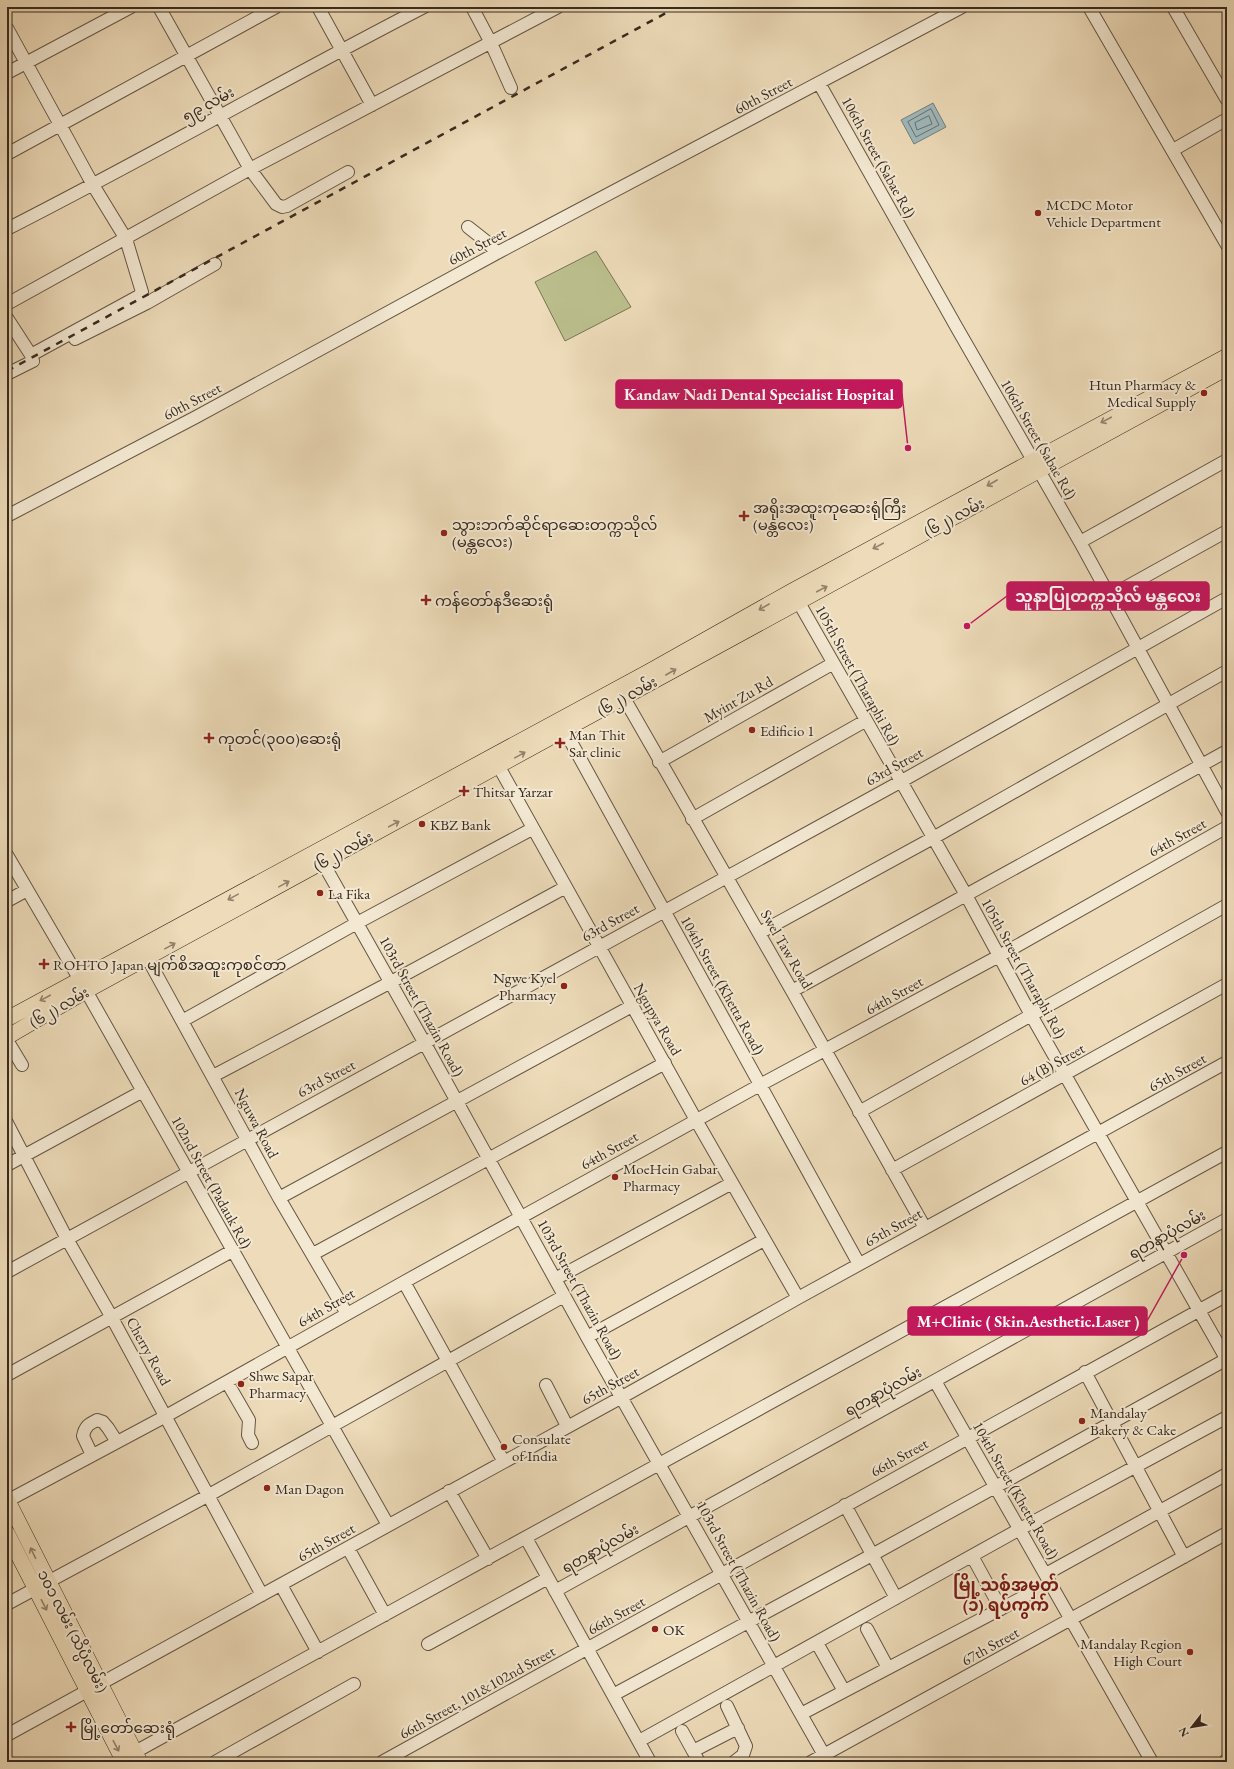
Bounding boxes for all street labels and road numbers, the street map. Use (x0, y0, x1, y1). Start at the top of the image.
street label: 60th Street (731, 72, 795, 118)
street label: ၅၉ လမ်း (179, 82, 239, 129)
street label: 106th Street (Sabae Rd) (838, 93, 920, 221)
street label: 60th Street (445, 223, 509, 269)
street label: 106th Street (Sabae Rd) (997, 375, 1081, 503)
street label: 60th Street (160, 378, 224, 424)
street label: (၆၂) လမ်း (921, 493, 989, 543)
street label: 105th Street (Tharaphi Rd) (812, 602, 905, 749)
street label: Myint Zu Rd (700, 671, 776, 726)
street label: (၆၂) လမ်း (594, 672, 662, 723)
street label: 63rd Street (862, 742, 926, 790)
street label: 64th Street (1145, 813, 1209, 861)
street label: (၆၂) လမ်း (310, 827, 378, 878)
street label: 105th Street (Tharaphi Rd) (978, 895, 1071, 1042)
street label: 63rd Street (578, 898, 642, 946)
street label: Swel Taw Road (757, 906, 817, 992)
street label: 104th Street (Khetta Road) (677, 912, 769, 1058)
street label: 103rd Street (Thazin Road) (375, 932, 469, 1080)
street label: 64th Street (862, 971, 926, 1019)
street label: Ngupya Road (630, 979, 687, 1059)
street label: (၆၂) လမ်း (26, 982, 94, 1034)
street label: 64 (B) Street (1016, 1038, 1088, 1090)
street label: 65th Street (1145, 1048, 1209, 1096)
street label: 63rd Street (294, 1055, 359, 1101)
street label: Nguwa Road (231, 1085, 284, 1162)
street label: 102nd Street (Padauk Rd) (168, 1112, 257, 1252)
street label: 64th Street (577, 1126, 641, 1174)
street label: 65th Street (861, 1203, 925, 1251)
street label: ရတနာပုံလမ်း (1125, 1205, 1210, 1266)
street label: 103rd Street (Thazin Road) (533, 1215, 627, 1363)
street label: 64th Street (294, 1283, 358, 1331)
street label: Cherry Road (122, 1314, 176, 1389)
street label: 65th Street (578, 1361, 642, 1409)
street label: ရတနာပုံလမ်း (841, 1362, 926, 1423)
street label: 104th Street (Khetta Road) (969, 1418, 1063, 1563)
street label: 66th Street (867, 1433, 931, 1481)
street label: 103rd Street (Thazin Road) (692, 1497, 786, 1645)
street label: 65th Street (294, 1518, 358, 1566)
street label: ရတနာပုံလမ်း (558, 1519, 643, 1580)
street label: ၁၀၁ လမ်း (သိပ္ပံလမ်း) (31, 1566, 112, 1697)
street label: 66th Street (584, 1591, 648, 1639)
street label: 67th Street (958, 1622, 1022, 1670)
street label: 66th Street, 101&102nd Street (396, 1641, 558, 1743)

